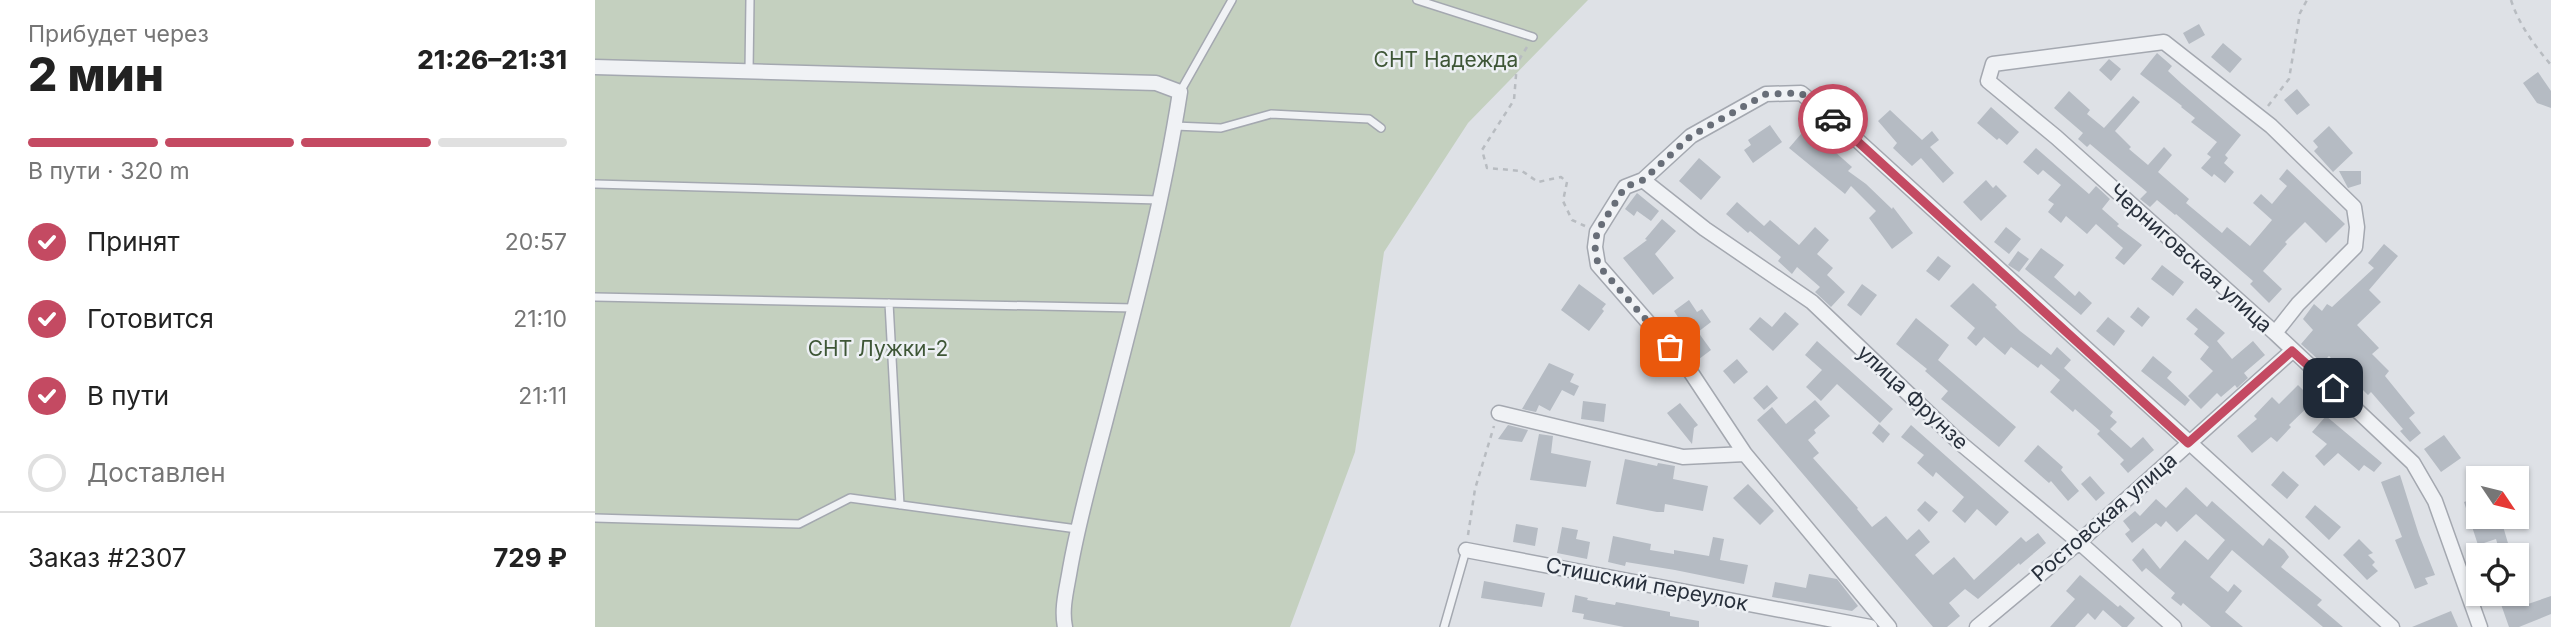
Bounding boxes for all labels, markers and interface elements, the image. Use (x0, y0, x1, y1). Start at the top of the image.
text: Прибудет через (28, 20, 209, 48)
text: 21:26–21:31 (417, 44, 567, 75)
text: 2 мин (28, 46, 164, 102)
park label: СНТ Надежда (1374, 47, 1518, 72)
courier (1798, 84, 1868, 154)
icon: car (1814, 100, 1852, 138)
text: В пути · 320 m (28, 157, 190, 185)
street label: Черниговская улица (2104, 178, 2278, 338)
icon: check (28, 223, 66, 261)
text: Принят (87, 226, 180, 257)
text: 20:57 (505, 228, 567, 256)
icon: check (28, 300, 66, 338)
text: Готовится (87, 303, 214, 334)
text: 21:10 (513, 305, 567, 333)
pin (1640, 317, 1700, 377)
icon: bag (1651, 328, 1689, 366)
park label: СНТ Лужки-2 (808, 336, 948, 361)
street label: улица Фрунзе (1852, 339, 1974, 455)
pin (2303, 358, 2363, 418)
icon: home (2314, 369, 2352, 407)
icon: check (28, 377, 66, 415)
text: В пути (87, 380, 169, 411)
text: 21:11 (518, 382, 567, 410)
street label: Ростовская улица (2026, 447, 2182, 587)
text: Доставлен (87, 457, 226, 488)
north arrow (2466, 466, 2529, 528)
map controls (2466, 466, 2529, 606)
text: Заказ #2307 (28, 542, 187, 573)
text: 729 ₽ (493, 542, 567, 573)
button: locate (2466, 543, 2529, 606)
street label: Стишский переулок (1544, 552, 1751, 616)

